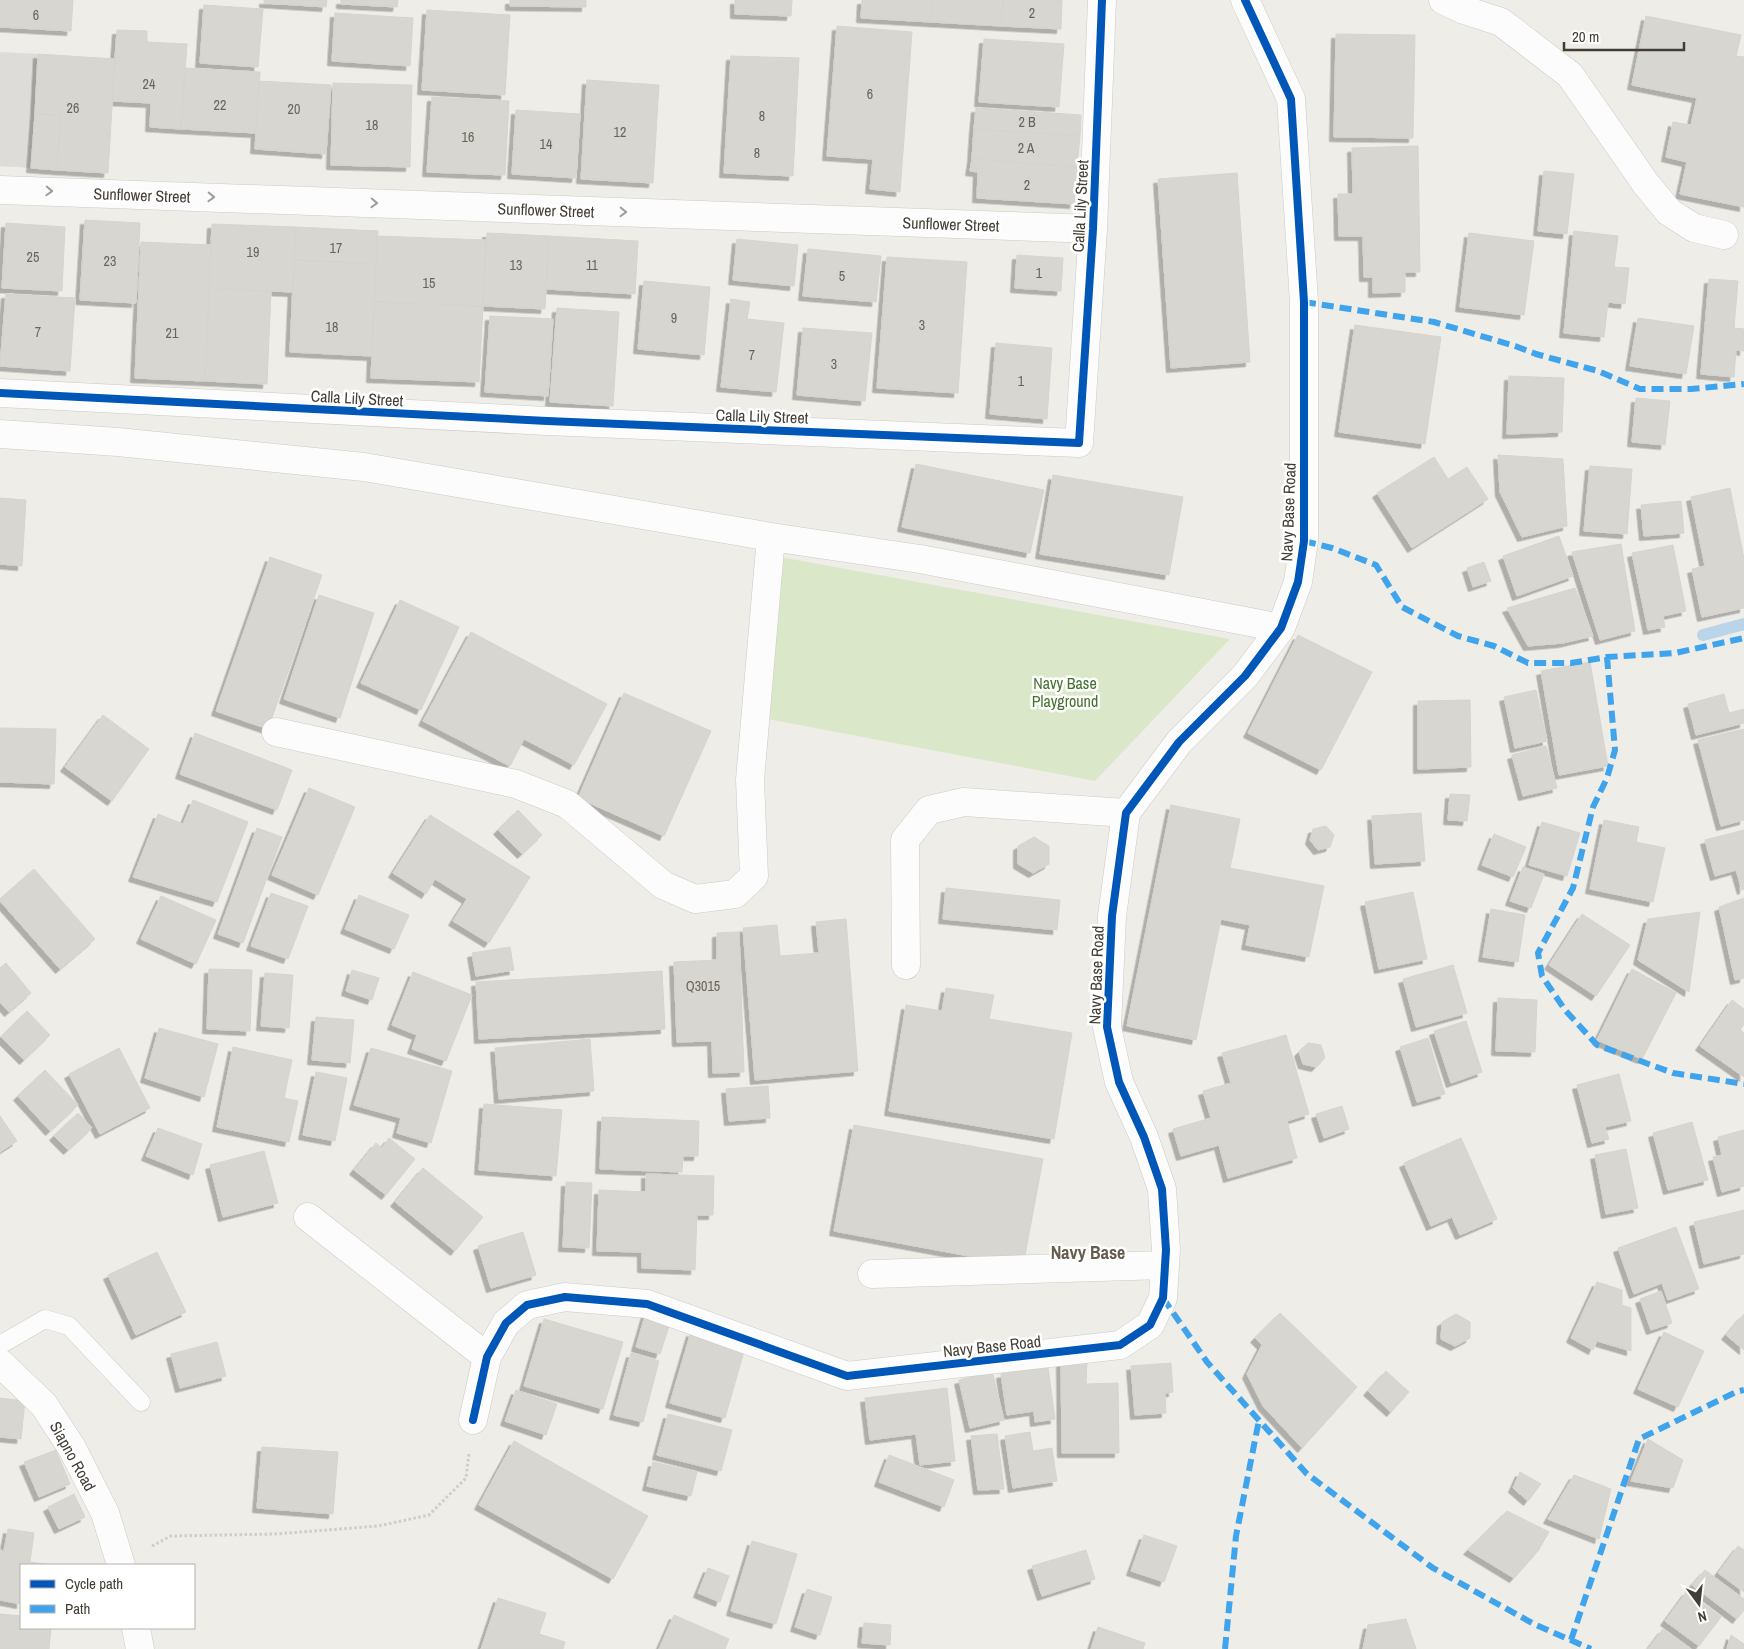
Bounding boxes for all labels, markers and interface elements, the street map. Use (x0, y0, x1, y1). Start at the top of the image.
house number: 2 (1029, 4, 1035, 22)
house number: 6 (33, 6, 39, 24)
scale bar (1564, 20, 1684, 52)
text: 20 m (1572, 26, 1599, 47)
house number: 24 (143, 75, 156, 93)
house number: 6 (867, 85, 873, 103)
house number: 22 (214, 96, 226, 114)
house number: 26 (67, 99, 79, 117)
house number: 20 (288, 100, 300, 118)
house number: 8 (759, 107, 765, 125)
house number: 2 B (1018, 113, 1036, 131)
house number: 18 (366, 116, 378, 134)
house number: 12 (614, 123, 626, 141)
house number: 16 (462, 128, 474, 146)
house number: 14 (540, 135, 553, 153)
house number: 2 A (1018, 139, 1035, 157)
house number: 8 (754, 144, 760, 162)
street label: Calla Lily Street (1067, 159, 1093, 253)
house number: 2 (1024, 176, 1030, 194)
street label: Sunflower Street (93, 182, 191, 208)
one-way arrow (45, 186, 53, 197)
one-way arrow (207, 192, 215, 203)
street label: Sunflower Street (497, 197, 595, 223)
one-way arrow (370, 198, 378, 209)
one-way arrow (620, 207, 628, 218)
street label: Sunflower Street (902, 211, 1000, 237)
house number: 17 (330, 239, 342, 257)
house number: 19 (247, 243, 259, 261)
house number: 25 (27, 248, 39, 266)
house number: 23 (104, 252, 116, 270)
house number: 13 (510, 256, 522, 274)
house number: 11 (586, 256, 599, 274)
house number: 1 (1036, 264, 1043, 282)
house number: 5 (839, 267, 845, 285)
house number: 15 (423, 274, 435, 292)
house number: 9 (671, 309, 677, 327)
house number: 3 (919, 316, 925, 334)
house number: 18 (326, 318, 338, 336)
house number: 7 (35, 323, 41, 341)
house number: 21 (166, 324, 179, 342)
house number: 7 (749, 346, 755, 364)
house number: 3 (831, 355, 837, 373)
house number: 1 (1018, 372, 1025, 390)
street label: Calla Lily Street (310, 385, 404, 411)
street label: Calla Lily Street (715, 403, 809, 429)
street label: Navy Base Road (1275, 462, 1301, 562)
park label: Navy Base Playground (1032, 672, 1098, 712)
street label: Navy Base Road (1083, 925, 1109, 1025)
house number: Q3015 (686, 977, 720, 995)
district label: Navy Base (1051, 1240, 1125, 1265)
street label: Navy Base Road (942, 1330, 1042, 1362)
street label: Siapno Road (45, 1417, 101, 1495)
legend (20, 1564, 195, 1629)
text: Cycle path (65, 1573, 123, 1594)
north arrow (1674, 1579, 1724, 1629)
text: Path (65, 1598, 90, 1619)
text: N (1696, 1607, 1709, 1626)

